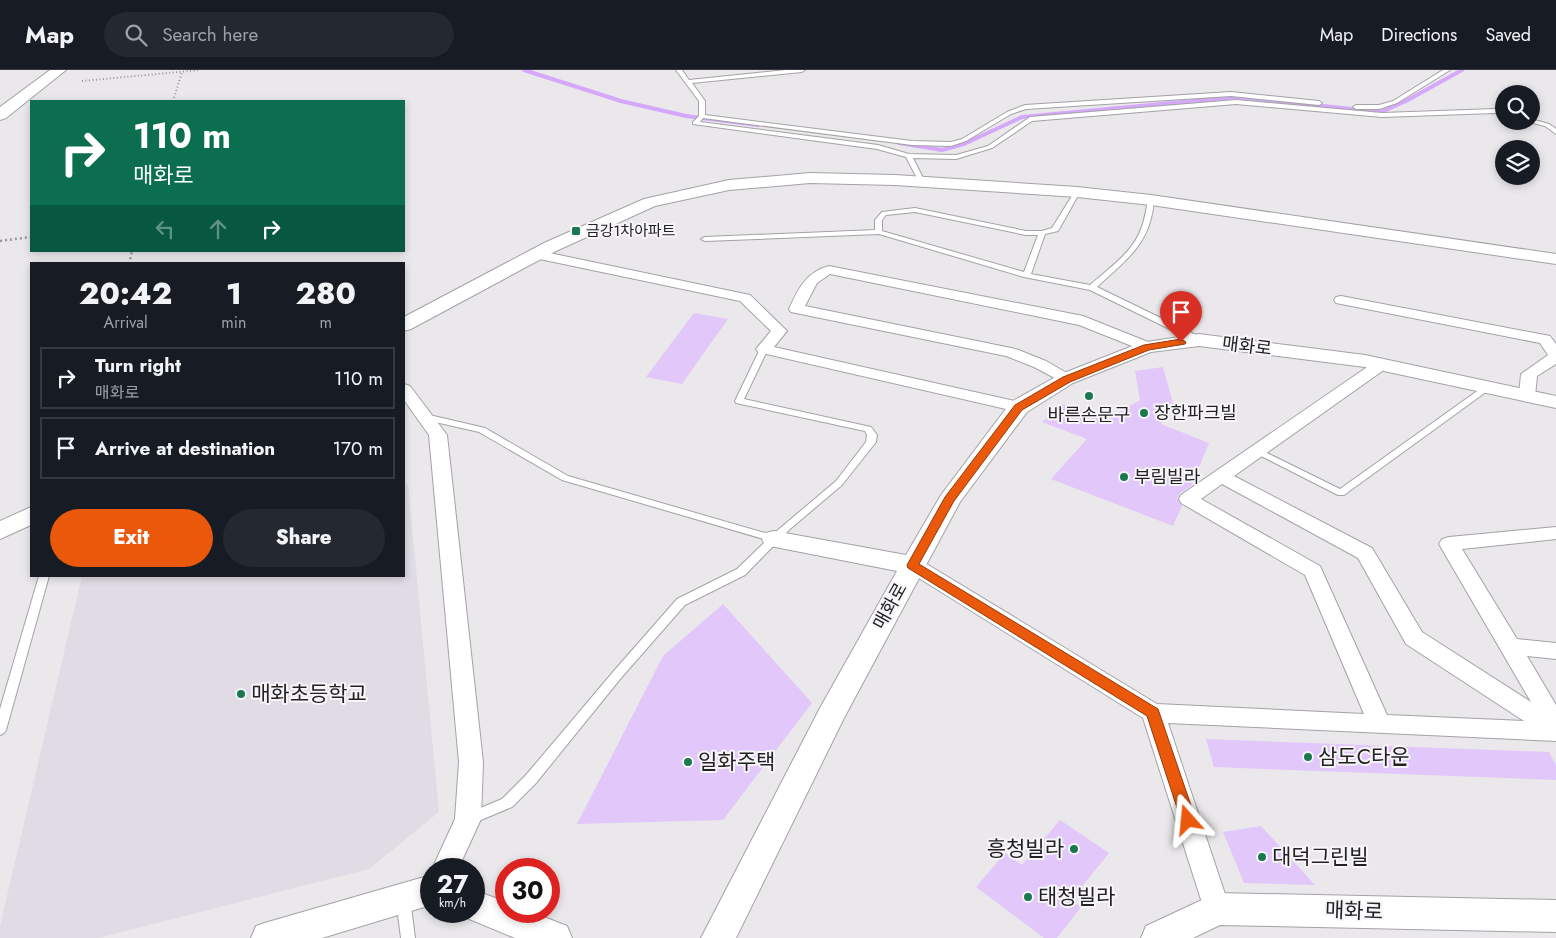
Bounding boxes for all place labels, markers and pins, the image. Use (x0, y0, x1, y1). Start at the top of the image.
place label: 금강1차아파트 (586, 220, 676, 242)
marker: 금강1차아파트 (570, 225, 582, 237)
pin (1160, 291, 1202, 342)
marker: 바른손문구 (1083, 390, 1095, 402)
place label: 장한파크빌 (1154, 400, 1237, 426)
place label: 바른손문구 (1048, 402, 1130, 428)
marker: 장한파크빌 (1138, 407, 1150, 419)
place label: 부림빌라 (1134, 464, 1201, 490)
marker: 부림빌라 (1118, 471, 1130, 483)
place label: 매화초등학교 (251, 679, 367, 709)
marker: 매화초등학교 (235, 688, 247, 700)
place label: 삼도C타운 (1318, 742, 1410, 772)
place label: 일화주택 (698, 747, 775, 777)
marker: 삼도C타운 (1302, 751, 1314, 763)
marker: 일화주택 (682, 756, 694, 768)
place label: 흥청빌라 (987, 834, 1064, 864)
place label: 대덕그린빌 (1272, 842, 1369, 872)
marker: 흥청빌라 (1068, 843, 1080, 855)
marker: 대덕그린빌 (1256, 851, 1268, 863)
place label: 태청빌라 (1038, 882, 1115, 912)
marker: 태청빌라 (1022, 891, 1034, 903)

